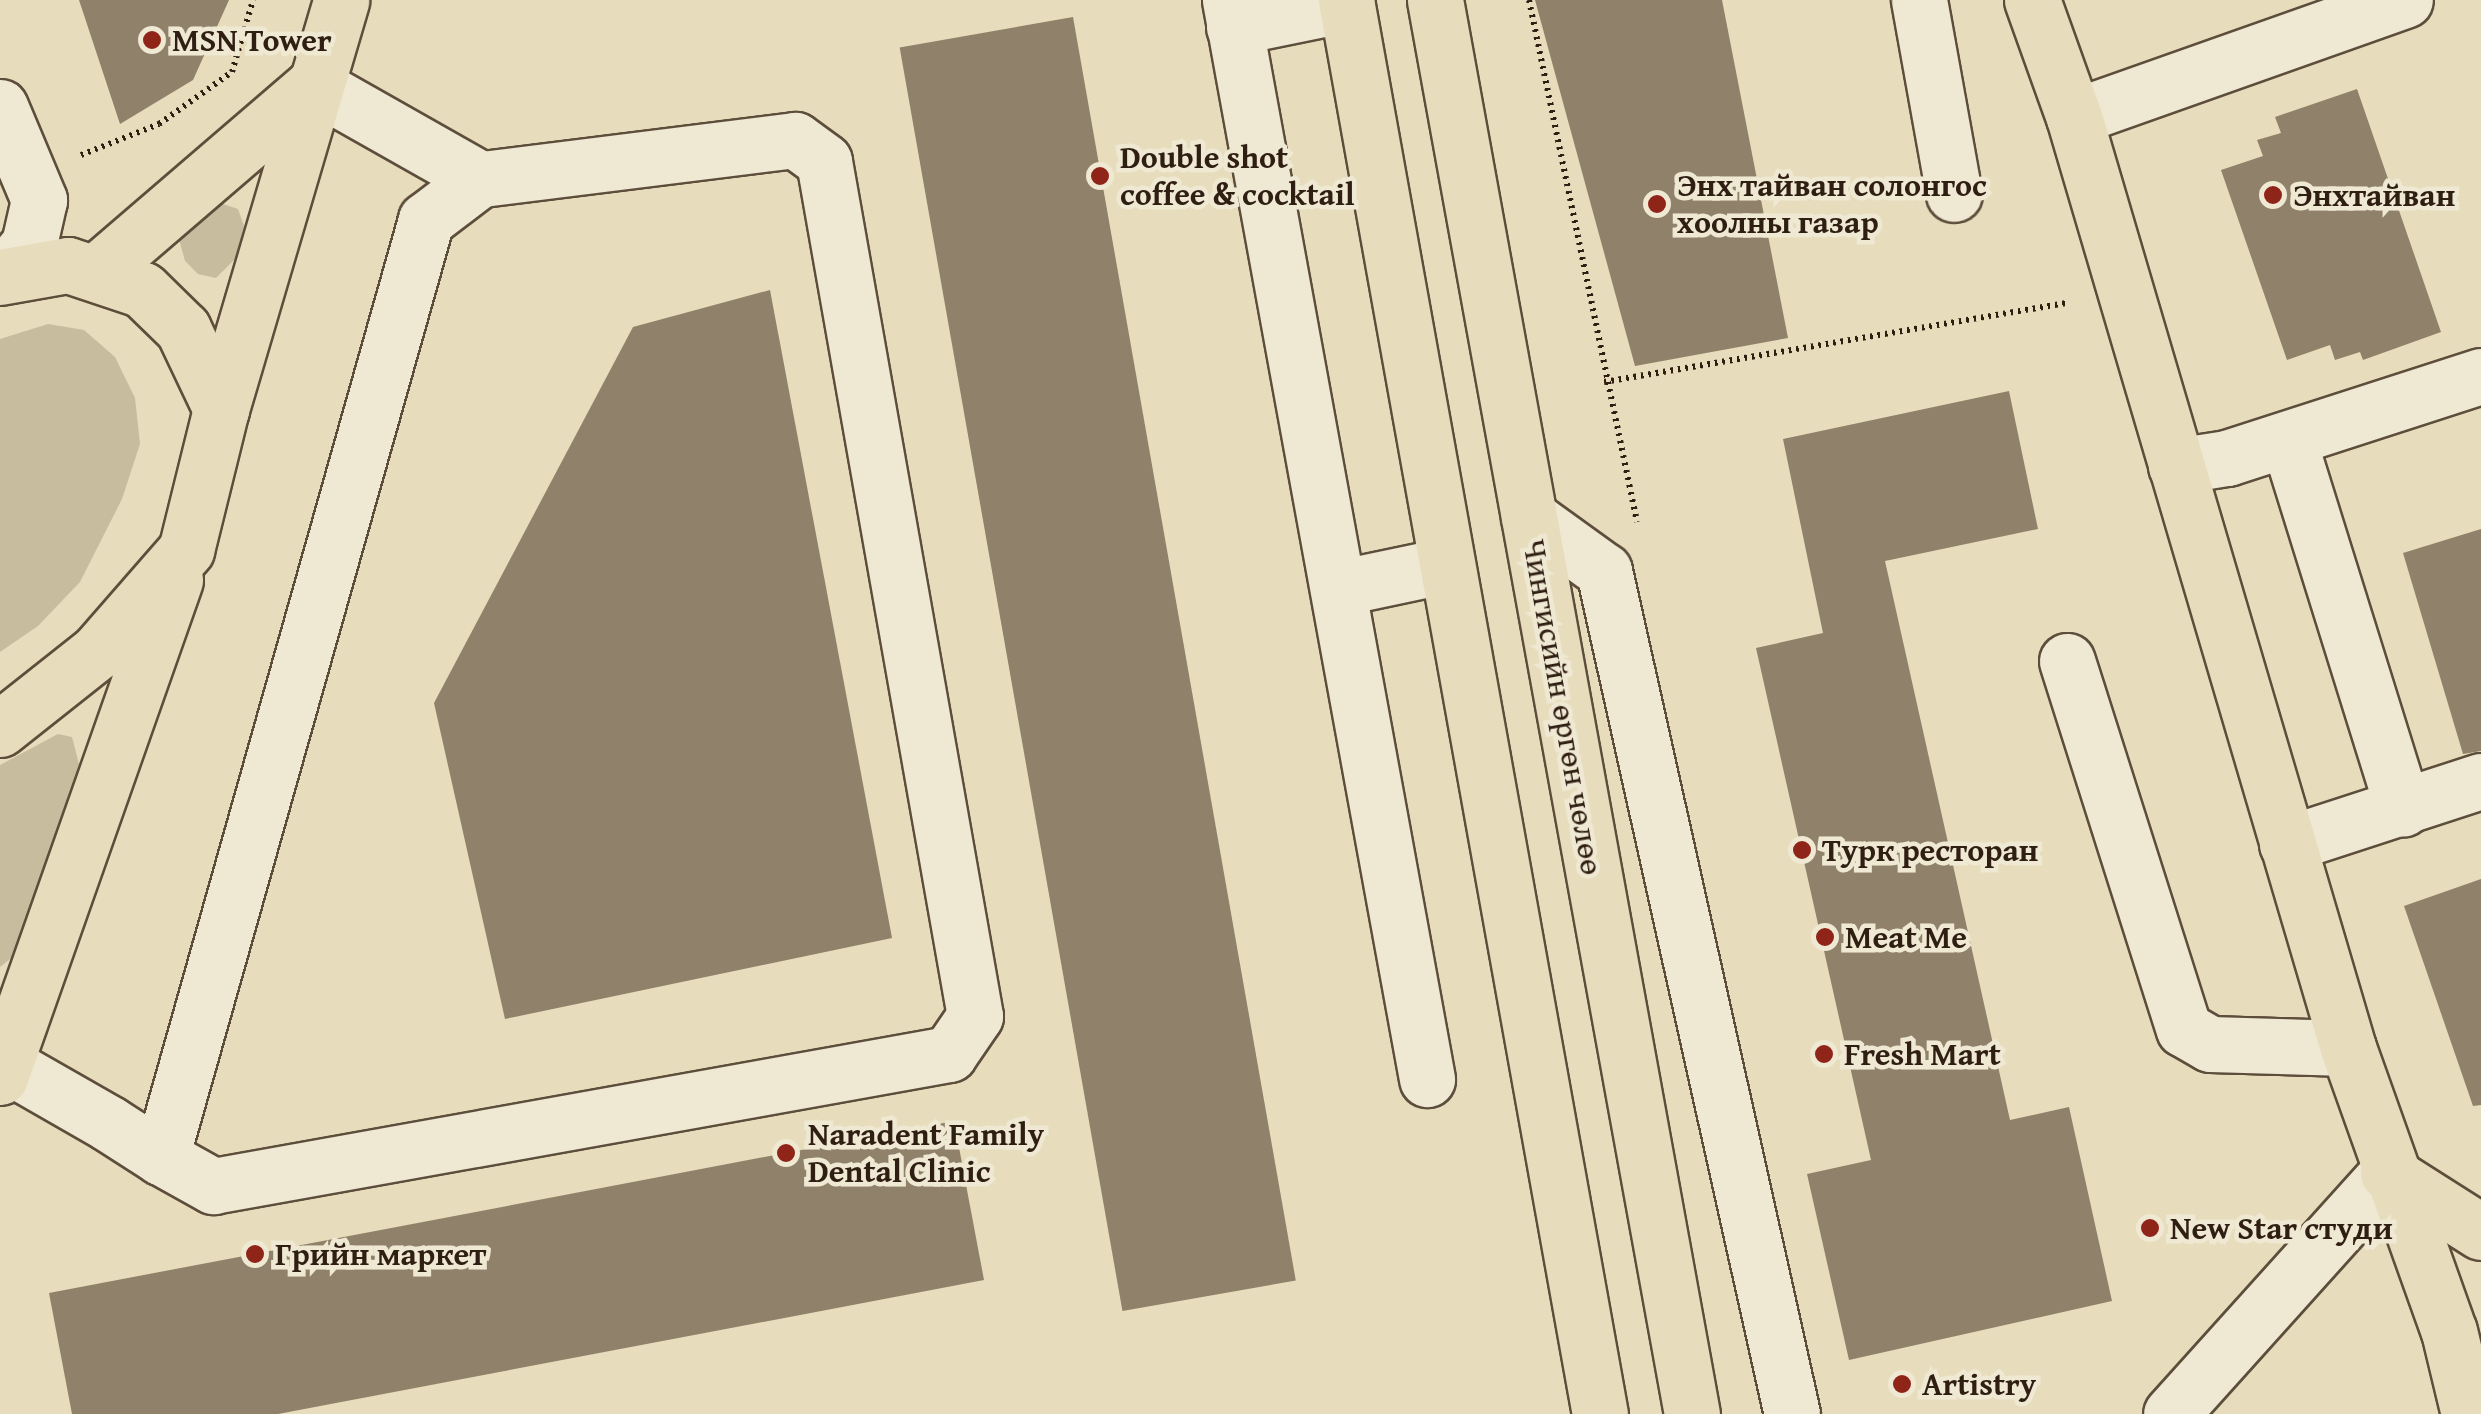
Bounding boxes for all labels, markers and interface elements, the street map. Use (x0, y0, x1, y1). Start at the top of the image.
place label: MSN Tower (172, 21, 332, 59)
marker: MSN Tower (141, 29, 163, 51)
place label: Double shot coffee & cocktail (1120, 139, 1355, 214)
marker: Double shot coffee & cocktail (1089, 165, 1111, 187)
place label: Энх тайван солонгос хоолны газар (1677, 167, 1987, 242)
place label: Энхтайван (2293, 176, 2455, 214)
marker: Энхтайван (2262, 184, 2284, 206)
marker: Энх тайван солонгос хоолны газар (1646, 193, 1668, 215)
street label: Чингисийн өргөн чөлөө (1515, 536, 1611, 878)
place label: Турк ресторан (1822, 831, 2038, 869)
marker: Турк ресторан (1791, 839, 1813, 861)
place label: Meat Me (1845, 918, 1967, 956)
marker: Meat Me (1814, 926, 1836, 948)
place label: Fresh Mart (1844, 1035, 2001, 1073)
marker: Fresh Mart (1813, 1043, 1835, 1065)
place label: Naradent Family Dental Clinic (808, 1116, 1044, 1191)
marker: Naradent Family Dental Clinic (773, 1140, 799, 1166)
place label: New Star студи (2170, 1209, 2393, 1247)
marker: New Star студи (2139, 1217, 2161, 1239)
place label: Грийн маркет (275, 1235, 486, 1273)
marker: Грийн маркет (244, 1243, 266, 1265)
place label: Artistry (1922, 1365, 2036, 1403)
marker: Artistry (1891, 1373, 1913, 1395)

